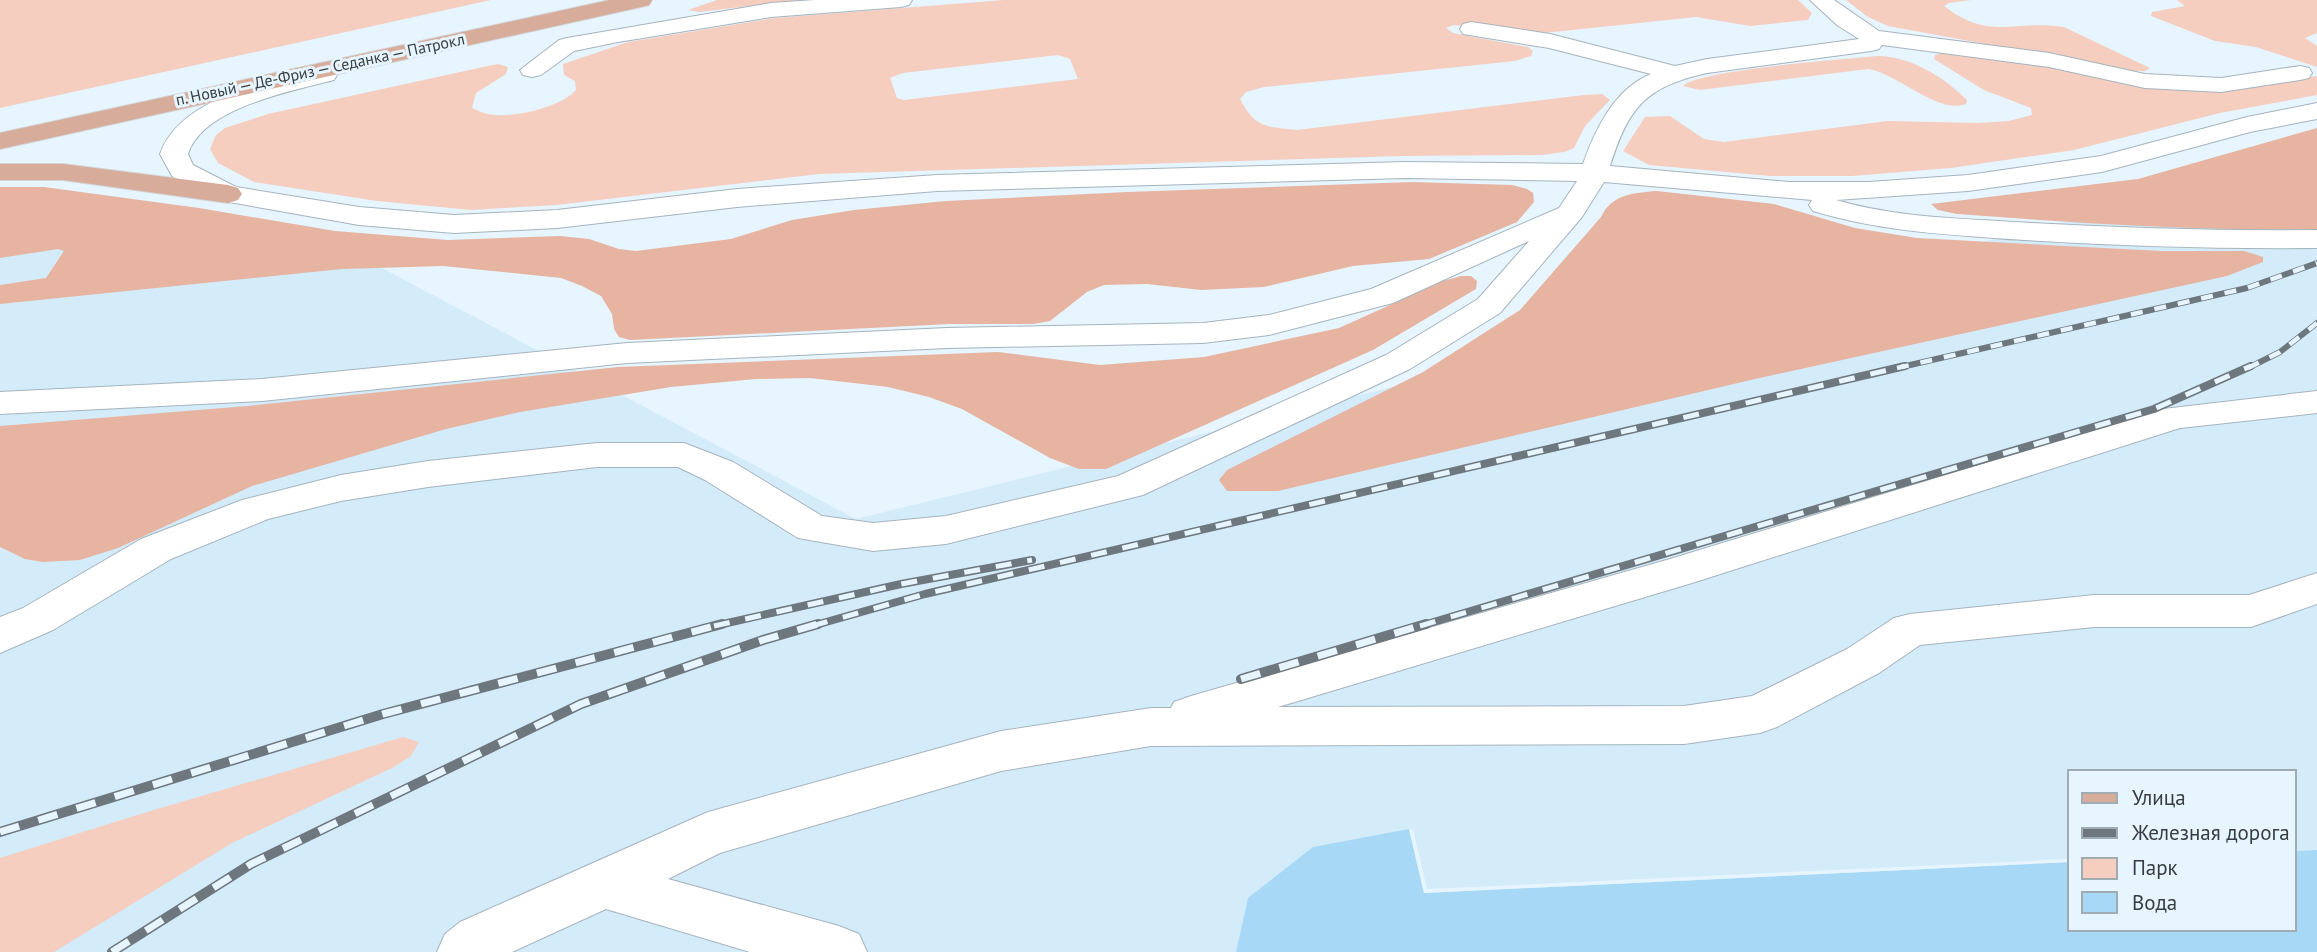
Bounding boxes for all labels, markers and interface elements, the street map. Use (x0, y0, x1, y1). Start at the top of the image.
street label: п. Новый — Де-Фриз — Седанка — Патрокл (174, 29, 466, 109)
legend (2068, 770, 2296, 931)
text: Улица (2132, 784, 2186, 811)
text: Железная дорога (2131, 819, 2290, 846)
text: Парк (2132, 854, 2178, 881)
text: Вода (2132, 889, 2177, 916)

